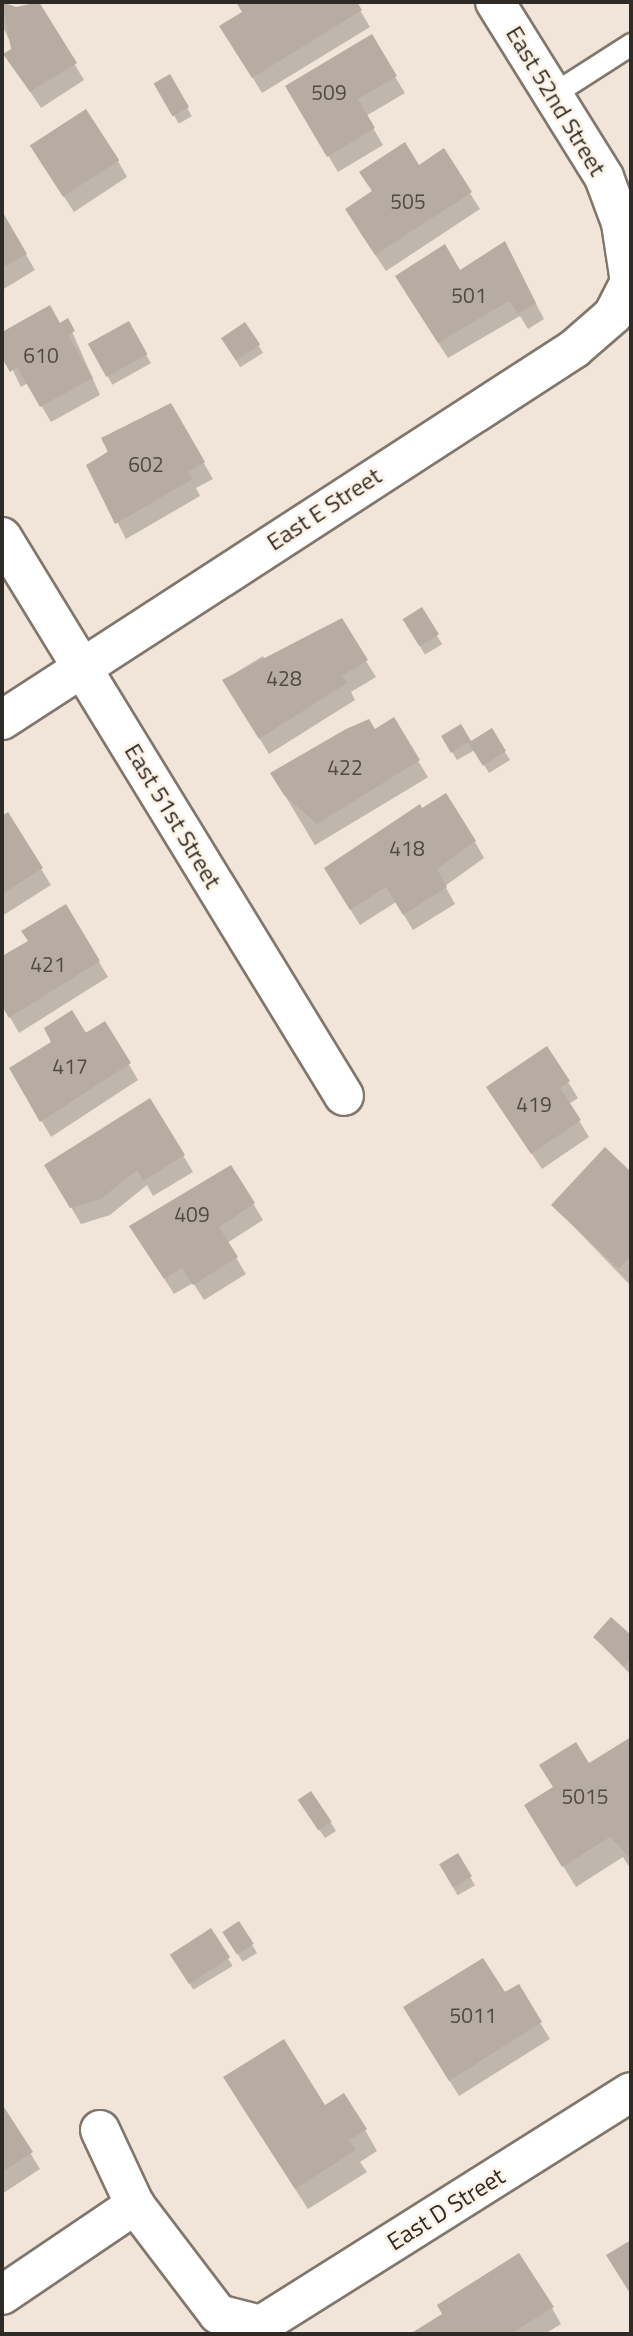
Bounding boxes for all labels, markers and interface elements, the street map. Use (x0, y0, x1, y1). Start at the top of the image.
street label: East 52nd Street (500, 21, 612, 181)
house number: 509 (311, 79, 347, 105)
house number: 505 (390, 188, 426, 214)
house number: 501 (451, 282, 487, 308)
house number: 610 (23, 342, 59, 368)
house number: 602 (128, 451, 164, 477)
street label: East E Street (261, 461, 387, 557)
house number: 428 (266, 665, 302, 691)
street label: East 51st Street (118, 738, 228, 894)
house number: 422 (327, 754, 363, 780)
house number: 418 (389, 835, 425, 861)
house number: 421 (30, 951, 66, 977)
house number: 417 (52, 1053, 88, 1079)
house number: 419 (516, 1091, 552, 1117)
house number: 409 (174, 1201, 210, 1227)
house number: 5015 (561, 1783, 609, 1809)
house number: 5011 (449, 2002, 497, 2028)
street label: East D Street (382, 2162, 510, 2256)

